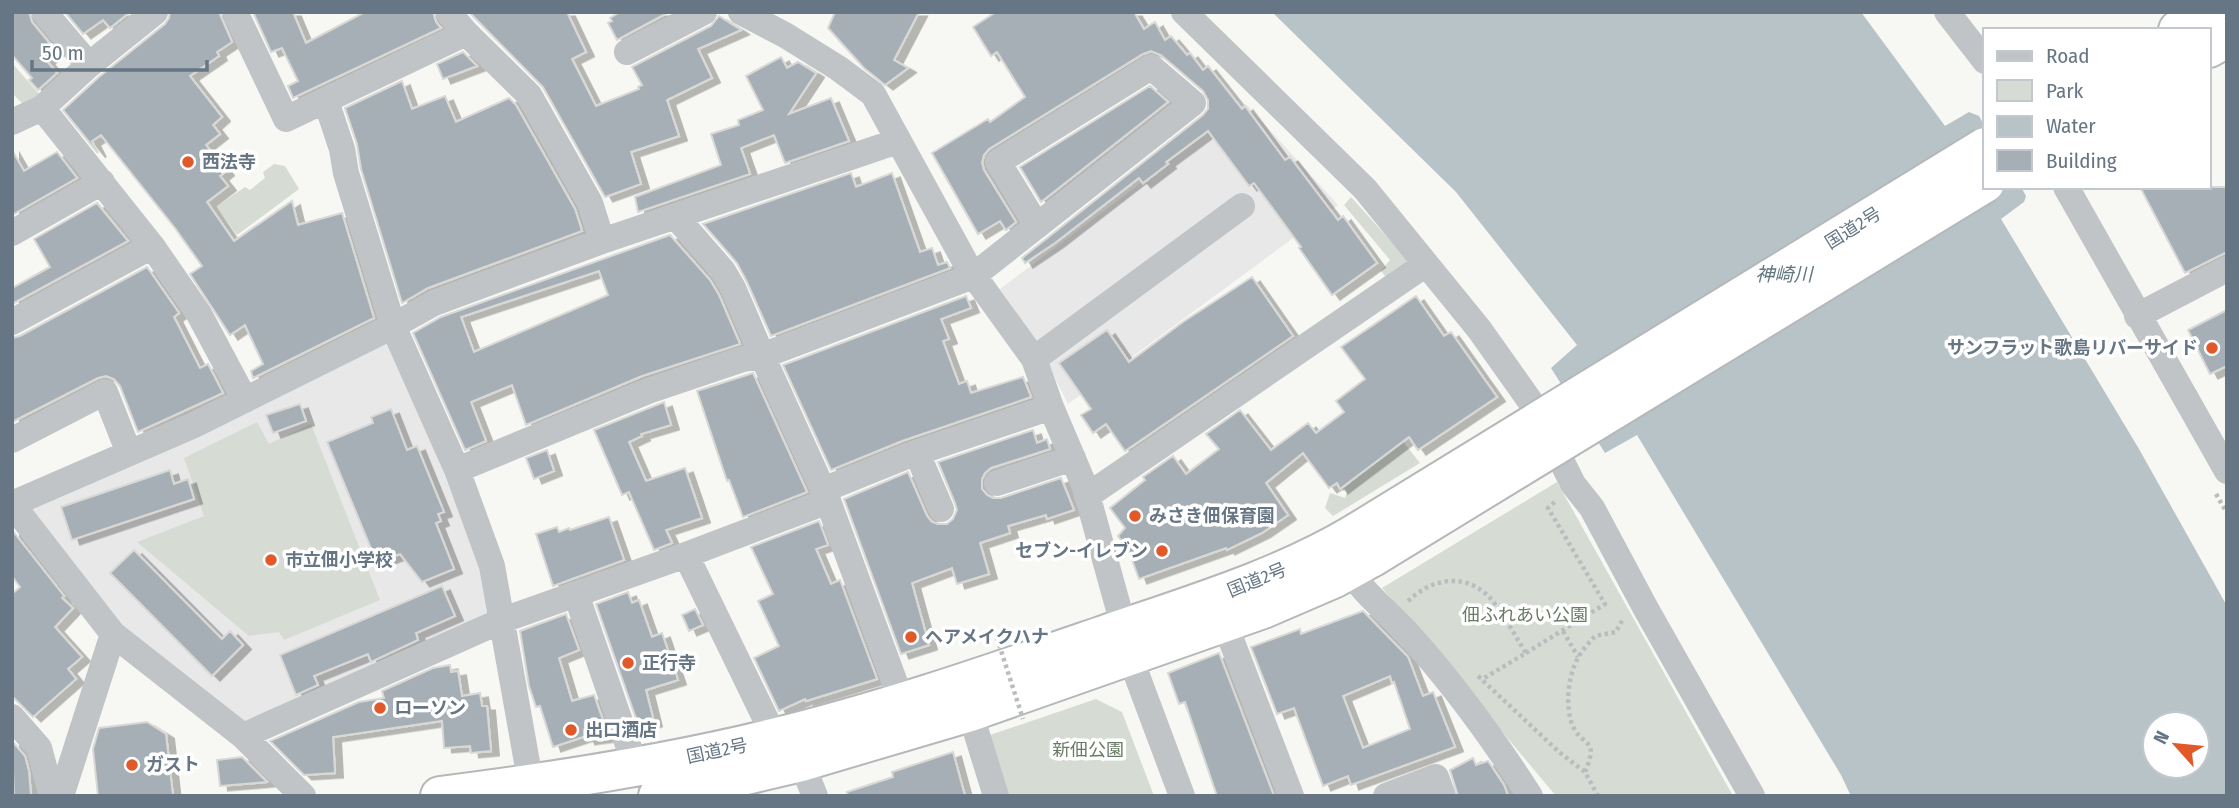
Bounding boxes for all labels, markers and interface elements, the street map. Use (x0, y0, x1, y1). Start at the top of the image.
scale bar (32, 28, 206, 72)
legend (1983, 28, 2211, 189)
text: 50 m (42, 40, 84, 66)
text: Road (2046, 43, 2090, 69)
text: Park (2046, 78, 2084, 104)
text: Water (2046, 113, 2096, 139)
text: Building (2046, 148, 2117, 174)
place label: 西法寺 (202, 151, 256, 173)
marker: 西法寺 (180, 154, 196, 170)
street label: 国道2号 (1821, 202, 1885, 254)
water label: 神崎川 (1755, 263, 1814, 286)
place label: サンフラット歌島リバーサイド (1947, 337, 2198, 359)
marker: サンフラット歌島リバーサイド (2204, 340, 2220, 356)
place label: みさき佃保育園 (1149, 505, 1275, 527)
marker: みさき佃保育園 (1127, 508, 1143, 524)
place label: セブン-イレブン (1015, 540, 1148, 562)
marker: セブン-イレブン (1154, 543, 1170, 559)
place label: 市立佃小学校 (285, 549, 393, 571)
marker: 市立佃小学校 (263, 552, 279, 568)
street label: 国道2号 (1224, 558, 1290, 602)
park label: 佃ふれあい公園 (1462, 604, 1588, 626)
place label: ヘアメイクハナ (925, 626, 1049, 648)
marker: ヘアメイクハナ (903, 629, 919, 645)
place label: 正行寺 (642, 652, 696, 674)
marker: 正行寺 (620, 655, 636, 671)
place label: ローソン (394, 697, 466, 719)
marker: ローソン (372, 700, 388, 716)
north arrow (2141, 710, 2211, 780)
place label: 出口酒店 (585, 719, 657, 741)
marker: 出口酒店 (563, 722, 579, 738)
text: N (2148, 727, 2174, 748)
street label: 国道2号 (684, 734, 750, 768)
park label: 新佃公園 (1052, 739, 1124, 761)
place label: ガスト (146, 754, 200, 776)
marker: ガスト (124, 757, 140, 773)

